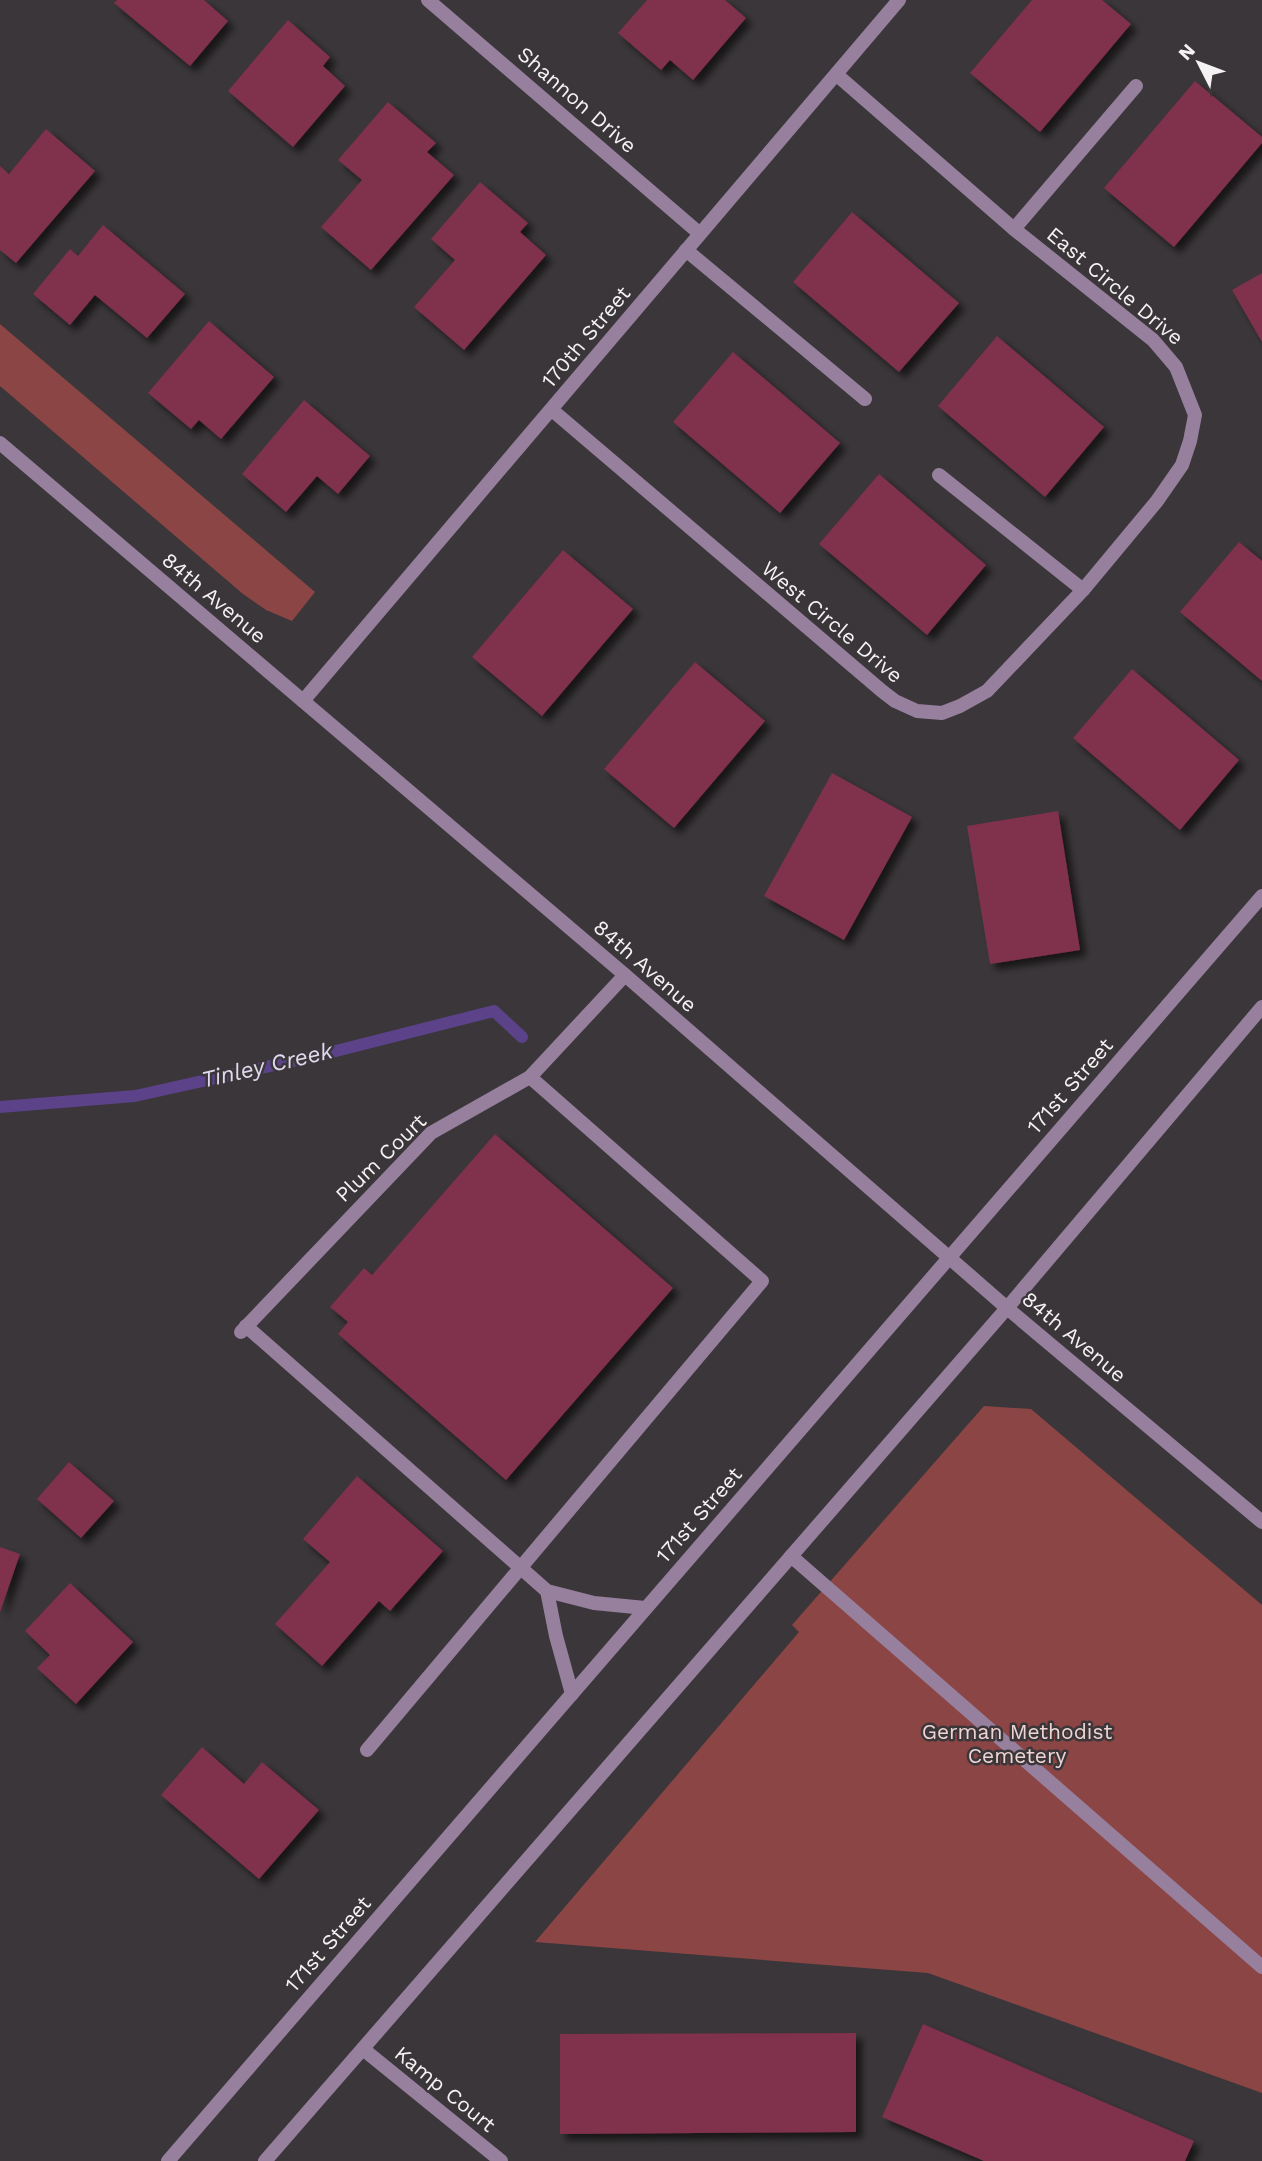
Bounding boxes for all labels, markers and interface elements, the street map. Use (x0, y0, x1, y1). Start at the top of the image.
north arrow (1164, 28, 1234, 98)
text: N (1173, 39, 1200, 65)
street label: Shannon Drive (513, 41, 642, 158)
street label: East Circle Drive (1042, 221, 1189, 350)
street label: 170th Street (536, 281, 635, 393)
street label: 84th Avenue (157, 547, 271, 648)
street label: West Circle Drive (757, 555, 908, 688)
street label: 84th Avenue (589, 914, 702, 1017)
street label: 171st Street (1021, 1033, 1118, 1139)
water label: Tinley Creek (199, 1037, 337, 1094)
street label: Plum Court (330, 1108, 431, 1207)
street label: 84th Avenue (1017, 1286, 1131, 1387)
street label: 171st Street (650, 1462, 747, 1568)
park label: German Methodist Cemetery (922, 1719, 1112, 1768)
street label: 171st Street (279, 1891, 376, 1997)
street label: Kamp Court (390, 2040, 501, 2137)

